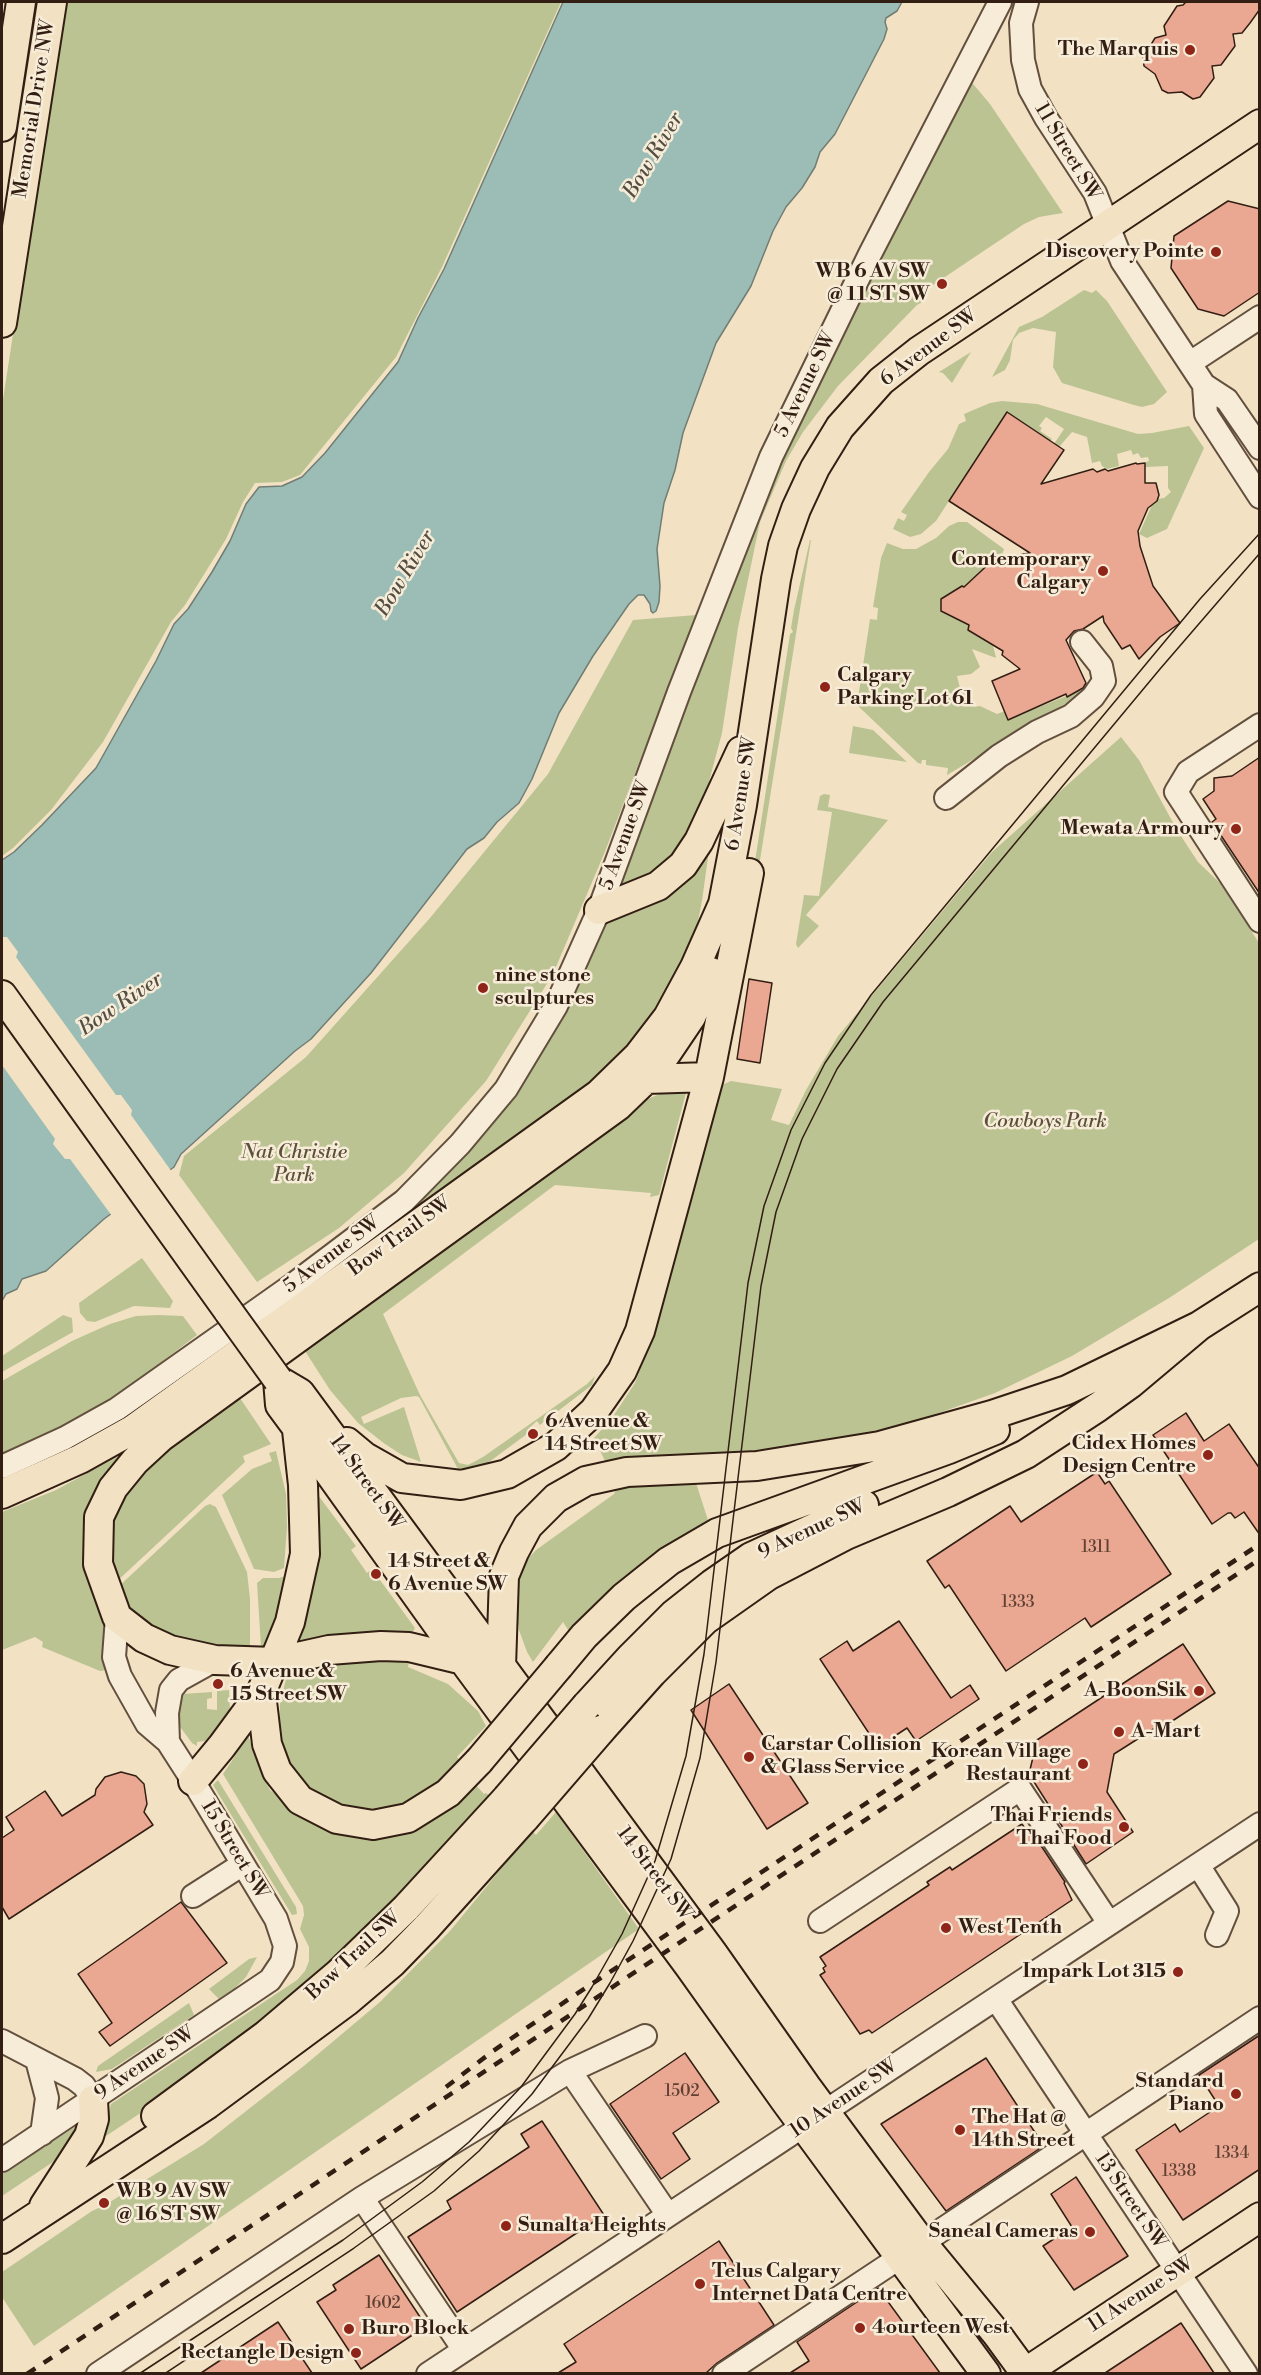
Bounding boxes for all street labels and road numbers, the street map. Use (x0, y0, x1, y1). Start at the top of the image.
street label: Memorial Drive NW (9, 18, 61, 200)
street label: 11 Street SW (1028, 99, 1106, 205)
street label: 6 Avenue SW (876, 304, 982, 392)
street label: 5 Avenue SW (770, 328, 842, 442)
street label: 6 Avenue SW (721, 735, 763, 853)
street label: 5 Avenue SW (595, 778, 657, 894)
street label: Bow Trail SW (344, 1192, 456, 1282)
street label: 5 Avenue SW (279, 1211, 385, 1299)
street label: 14 Street SW (324, 1431, 408, 1535)
street label: 9 Avenue SW (755, 1495, 869, 1565)
street label: 15 Street SW (195, 1796, 273, 1904)
street label: 14 Street SW (611, 1822, 697, 1926)
street label: Bow Trail SW (302, 1906, 406, 2006)
street label: 9 Avenue SW (90, 2022, 200, 2106)
street label: 10 Avenue SW (786, 2054, 902, 2144)
street label: 13 Street SW (1089, 2148, 1171, 2254)
street label: 11 Avenue SW (1084, 2252, 1198, 2338)

